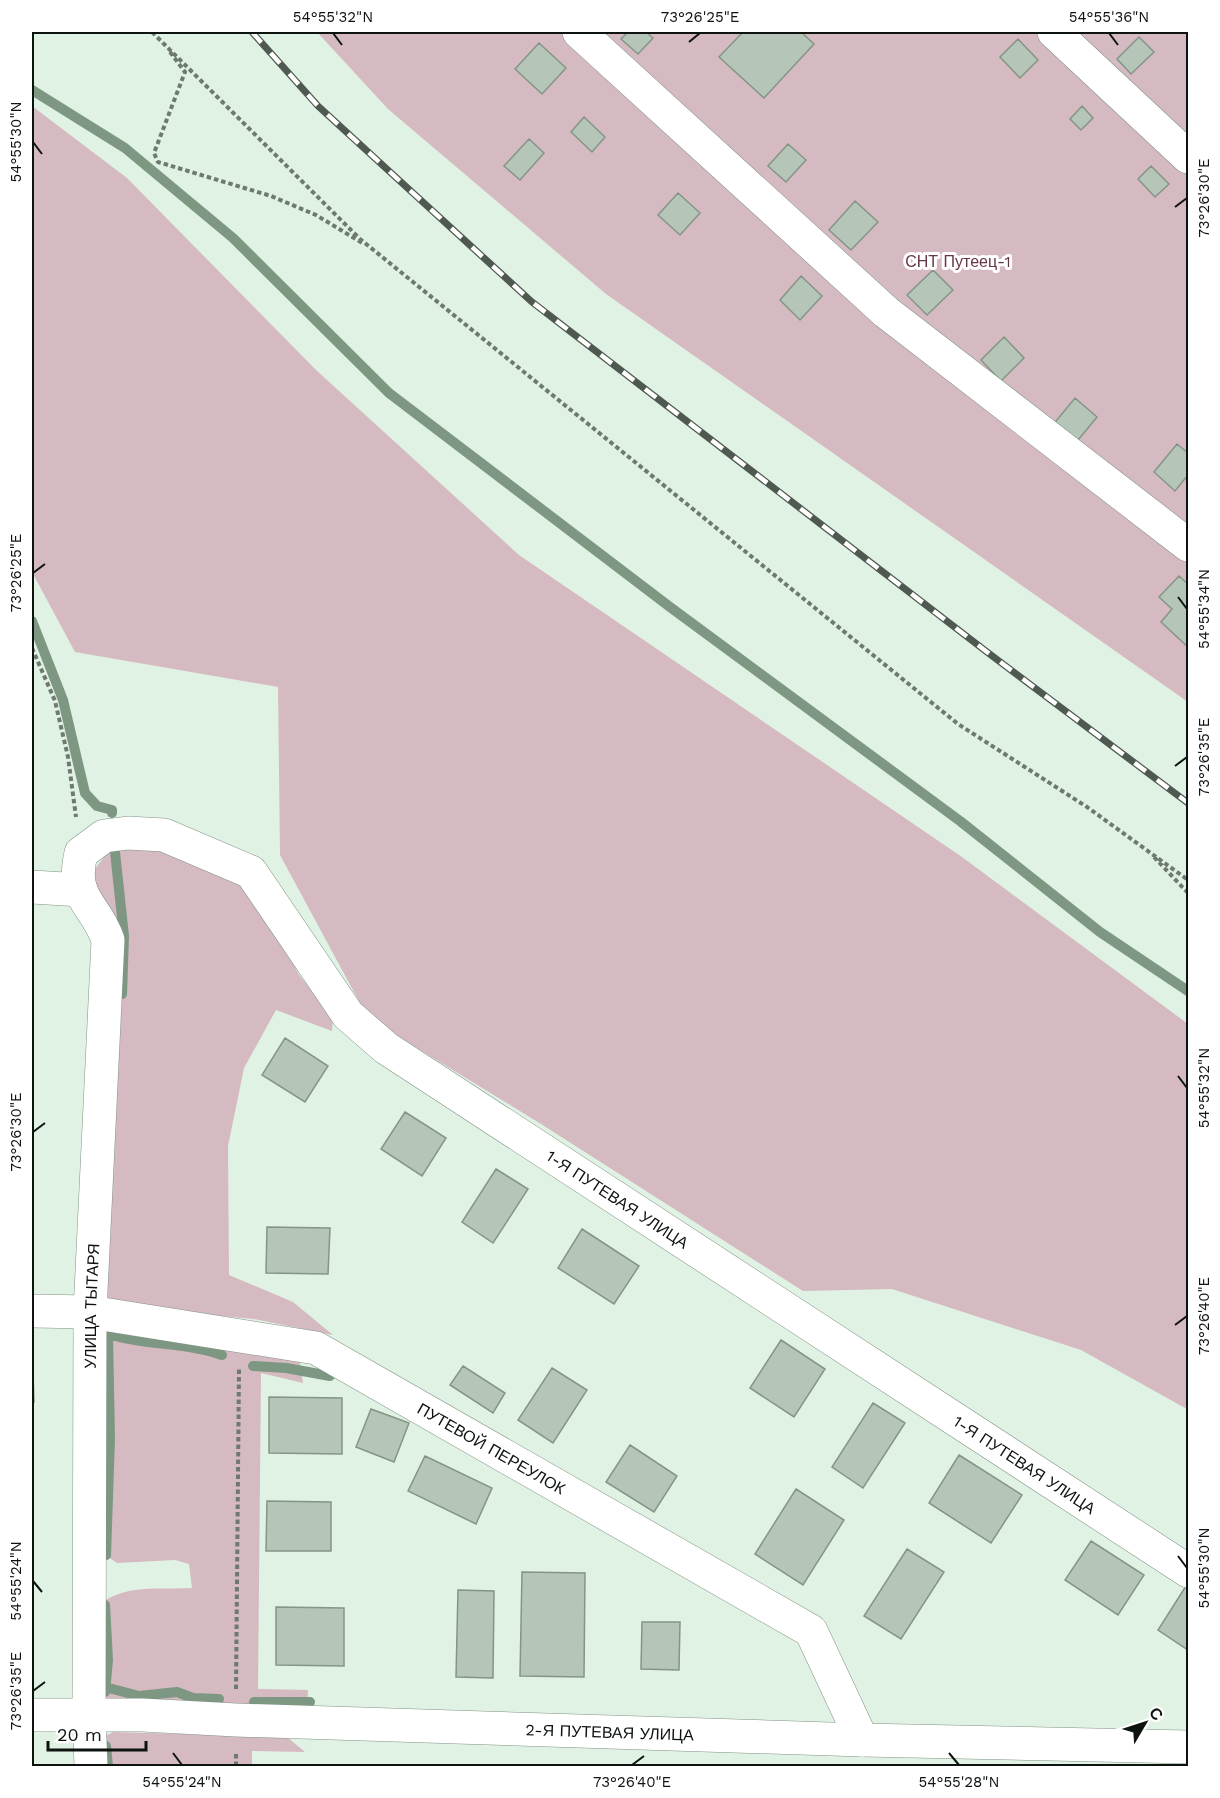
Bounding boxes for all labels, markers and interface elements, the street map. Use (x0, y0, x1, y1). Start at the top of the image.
text: 54°55'32"N (293, 8, 373, 26)
text: 73°26'25"E (661, 8, 739, 26)
text: 54°55'36"N (1069, 8, 1149, 26)
text: 54°55'30"N (7, 102, 25, 182)
text: 73°26'30"E (1195, 158, 1213, 238)
park label: СНТ Путеец-1 (905, 252, 1011, 271)
text: 73°26'25"E (7, 534, 25, 612)
text: 54°55'34"N (1195, 569, 1213, 649)
text: 73°26'35"E (1195, 718, 1213, 796)
text: 54°55'32"N (1195, 1048, 1213, 1128)
text: 73°26'30"E (7, 1092, 25, 1172)
street label: 1-Я ПУТЕВАЯ УЛИЦА (543, 1146, 692, 1252)
street label: УЛИЦА ТЫТАРЯ (80, 1243, 103, 1369)
text: 73°26'40"E (1195, 1277, 1213, 1355)
street label: ПУТЕВОЙ ПЕРЕУЛОК (414, 1399, 569, 1498)
street label: 1-Я ПУТЕВАЯ УЛИЦА (950, 1411, 1099, 1518)
text: 54°55'30"N (1195, 1528, 1213, 1608)
text: 54°55'24"N (7, 1541, 25, 1621)
text: 73°26'35"E (7, 1652, 25, 1730)
north arrow (1115, 1693, 1175, 1753)
text: С (1145, 1703, 1168, 1725)
scale bar (48, 1714, 146, 1752)
street label: 2-Я ПУТЕВАЯ УЛИЦА (525, 1720, 694, 1744)
text: 20 m (57, 1724, 102, 1745)
text: 54°55'24"N (142, 1773, 222, 1791)
text: 73°26'40"E (593, 1773, 671, 1791)
text: 54°55'28"N (919, 1773, 999, 1791)

